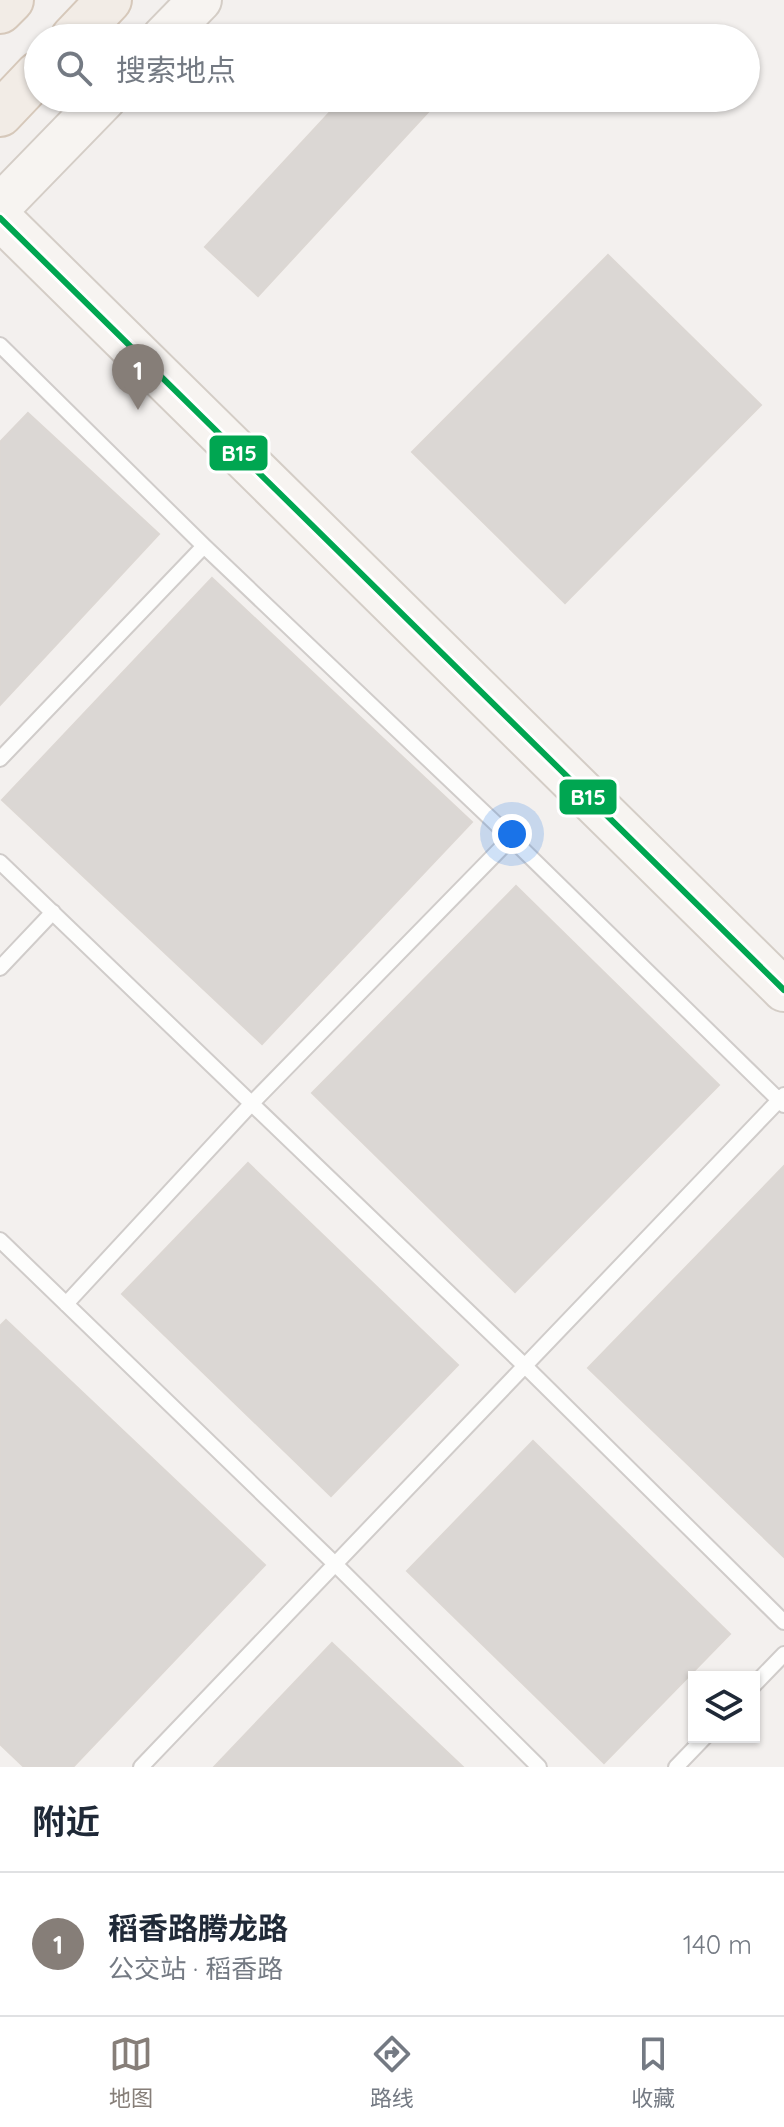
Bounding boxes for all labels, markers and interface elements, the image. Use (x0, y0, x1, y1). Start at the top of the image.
search box (24, 24, 760, 112)
icon: search (52, 46, 96, 90)
text: 搜索地点 (116, 51, 236, 89)
pin: 1 (112, 344, 164, 410)
line badge: B15 (208, 434, 269, 472)
text: B15 (221, 439, 257, 467)
line badge: B15 (558, 778, 618, 816)
text: B15 (570, 783, 606, 811)
your location (492, 814, 532, 854)
map controls (688, 1671, 760, 1743)
button: layers (688, 1671, 760, 1743)
text: 附近 (32, 1800, 100, 1843)
text: 稻香路腾龙路 (108, 1909, 288, 1947)
text: 1 (53, 1928, 63, 1961)
text: 140 m (683, 1928, 752, 1961)
text: 公交站 · 稻香路 (108, 1952, 283, 1985)
tab: 地图 (109, 2032, 153, 2112)
tab: 路线 (370, 2032, 414, 2112)
tab: 收藏 (631, 2032, 675, 2112)

